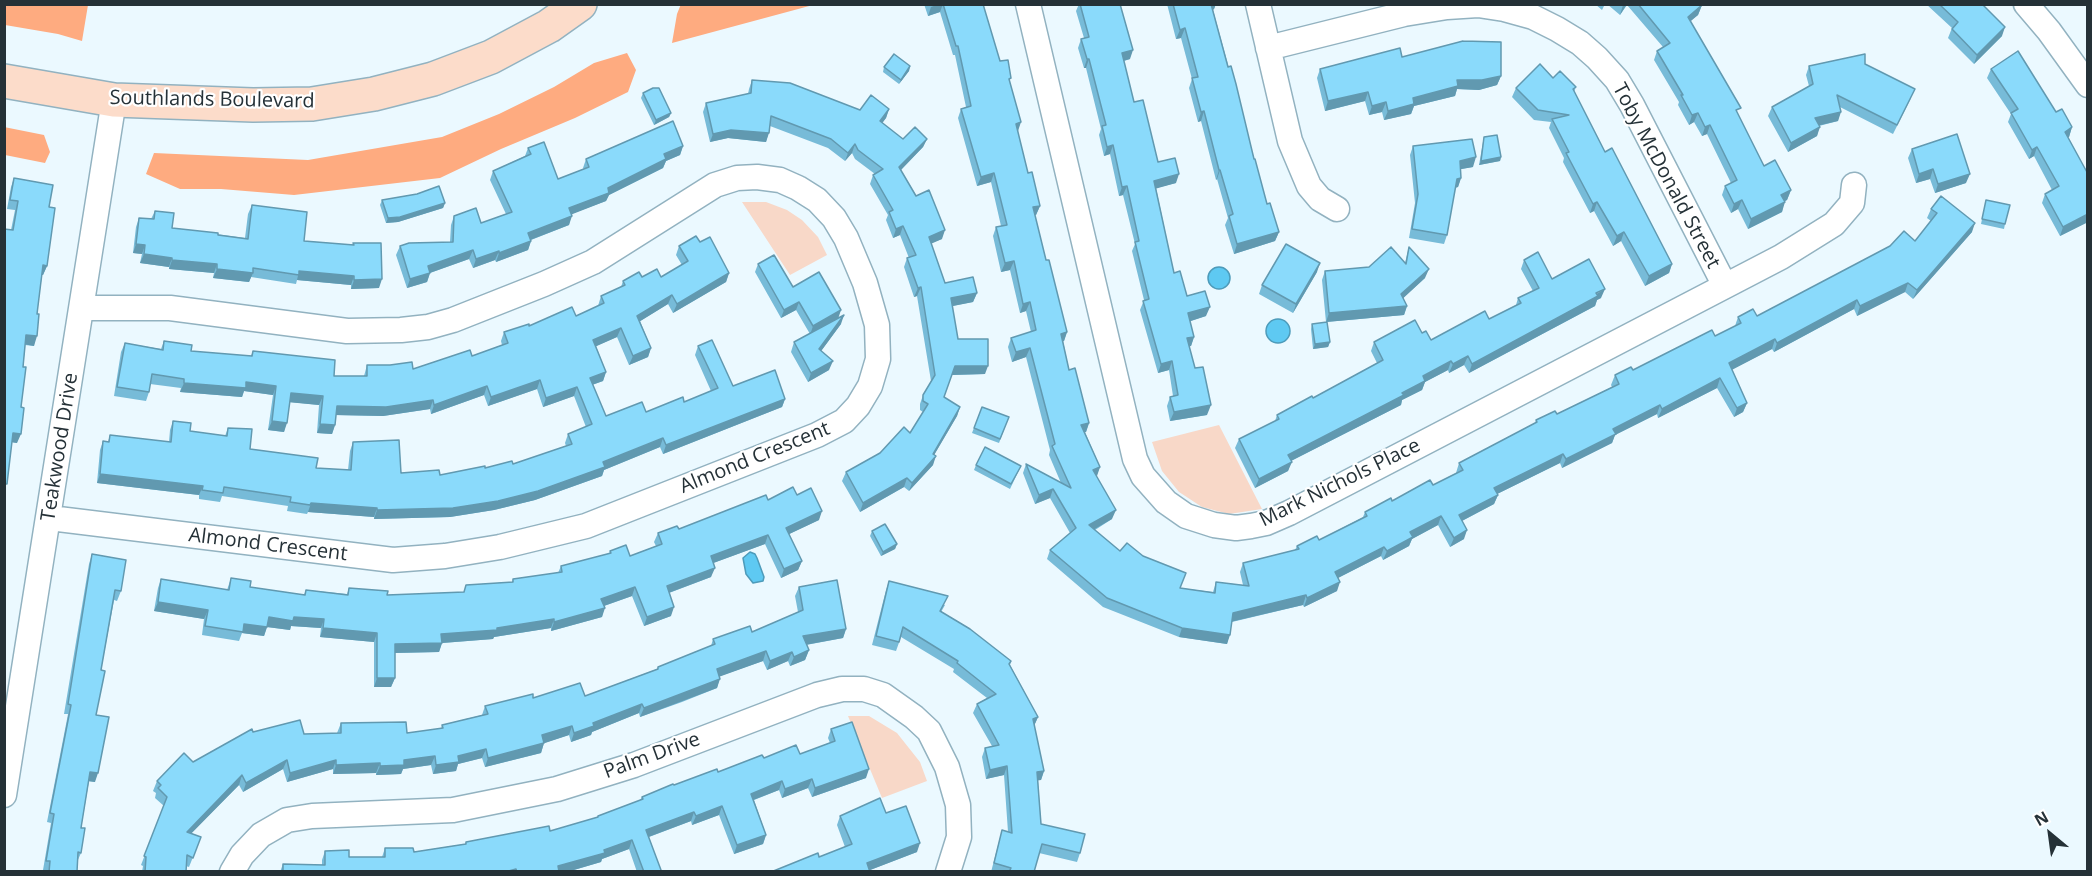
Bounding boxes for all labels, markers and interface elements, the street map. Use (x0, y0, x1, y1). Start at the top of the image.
street label: Toby McDonald Street (1607, 79, 1725, 273)
street label: Southlands Boulevard (109, 86, 315, 114)
street label: Teakwood Drive (36, 371, 84, 523)
street label: Almond Crescent (676, 417, 834, 499)
street label: Mark Nichols Place (1256, 434, 1424, 532)
street label: Almond Crescent (187, 523, 349, 567)
street label: Palm Drive (601, 727, 703, 785)
north arrow (2020, 804, 2080, 864)
text: N (2030, 805, 2052, 831)

